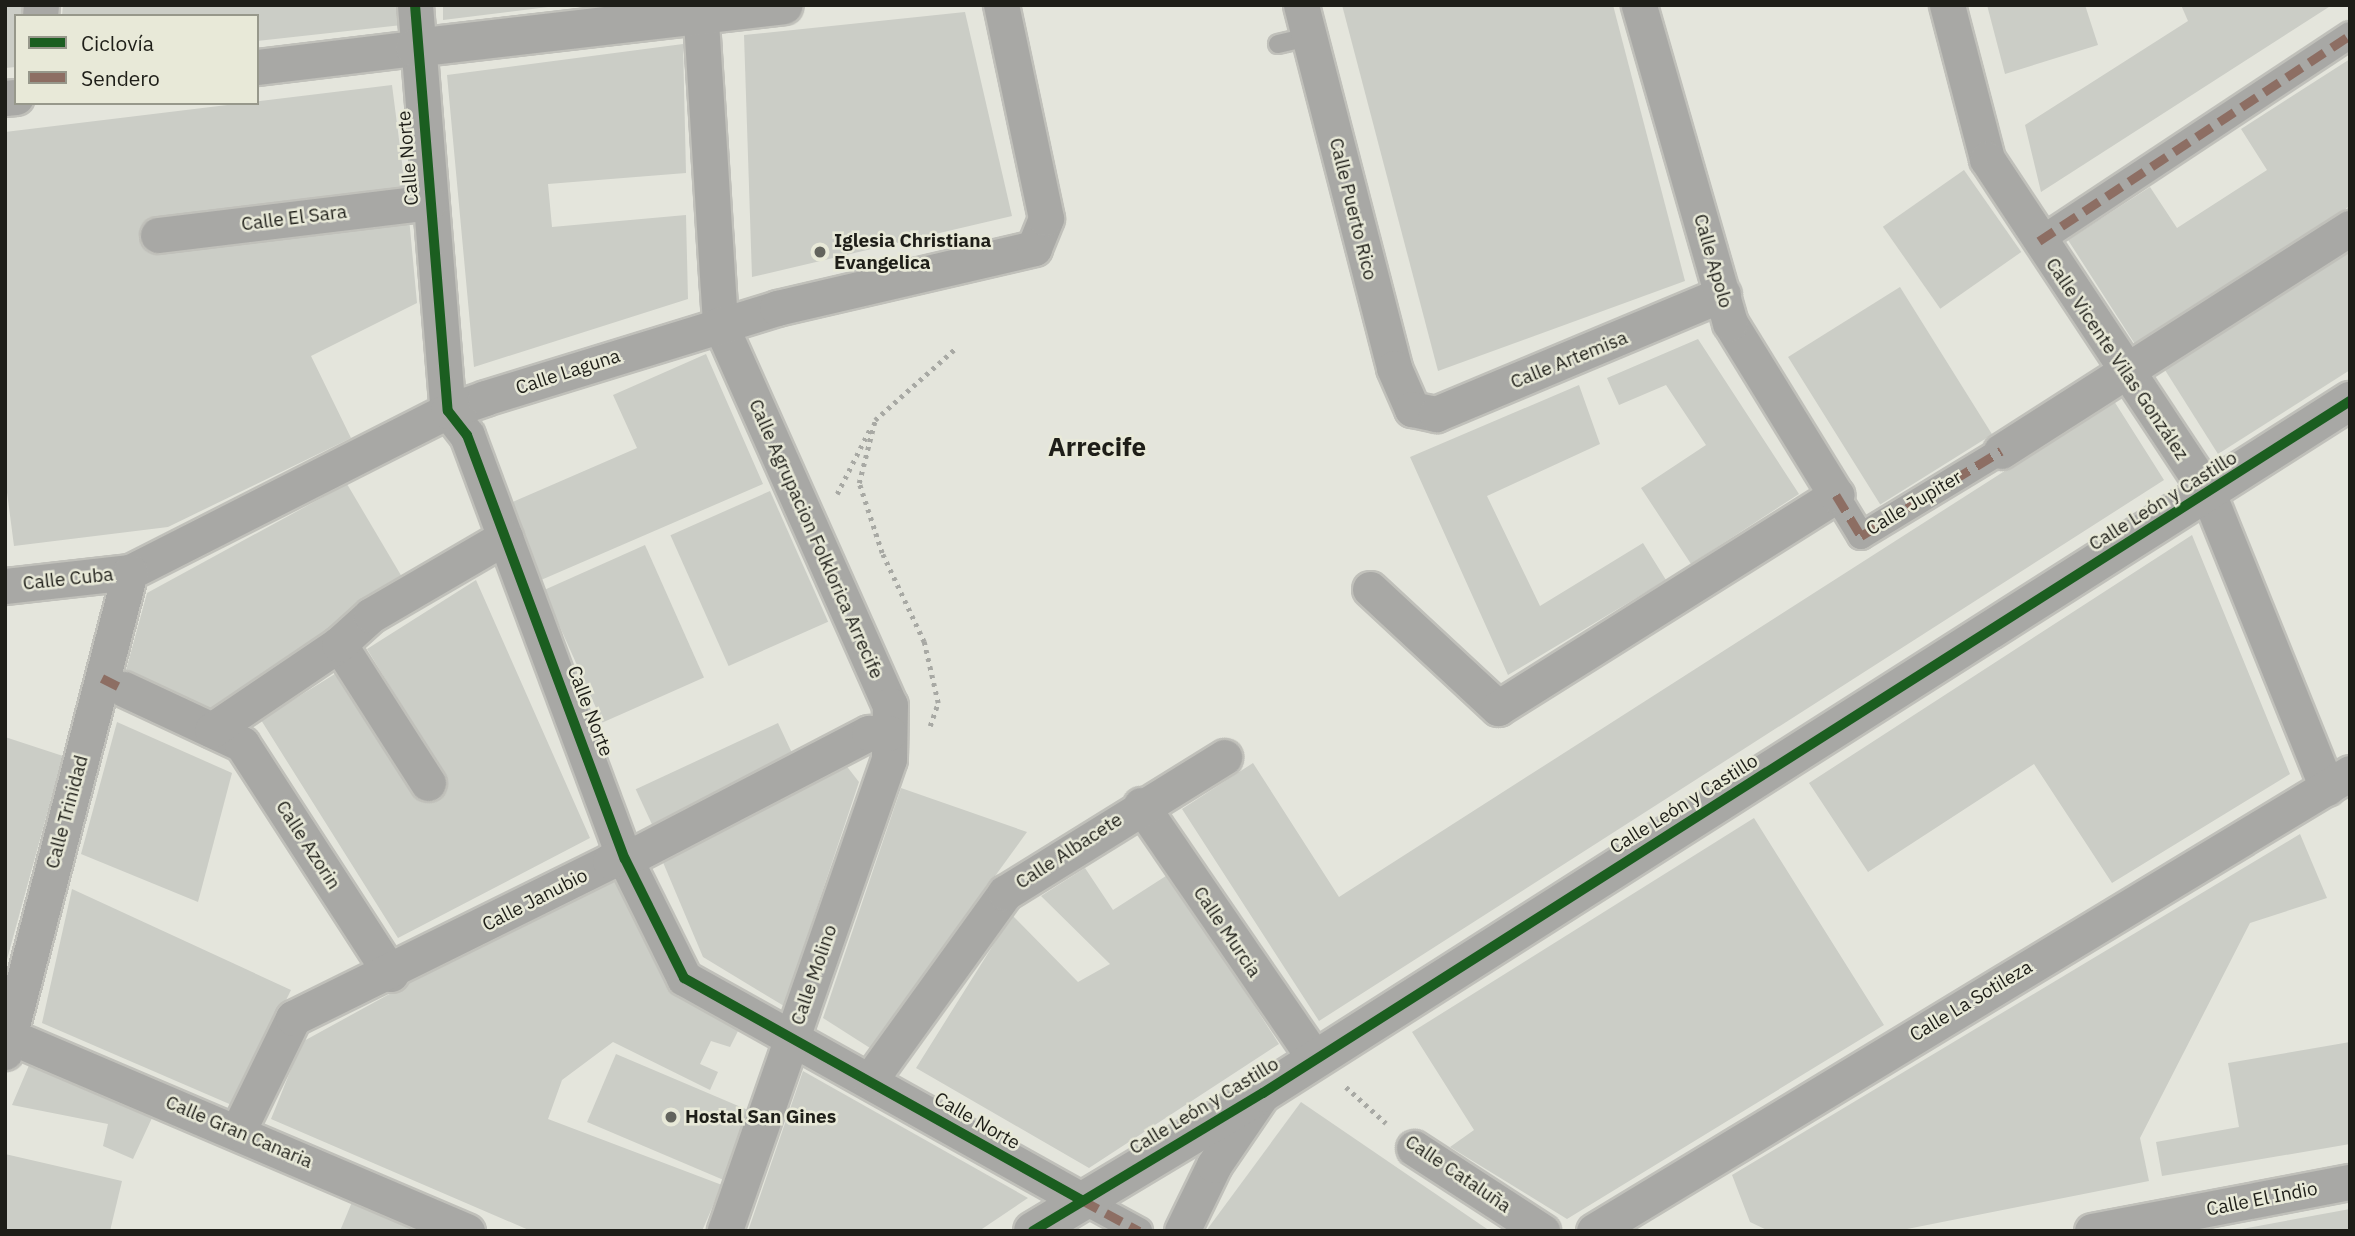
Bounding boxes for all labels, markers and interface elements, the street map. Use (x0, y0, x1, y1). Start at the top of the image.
legend (14, 14, 259, 105)
text: Ciclovía (81, 29, 154, 57)
text: Sendero (81, 64, 160, 92)
street label: Calle Norte (392, 110, 424, 206)
street label: Calle Puerto Rico (1324, 136, 1382, 282)
street label: Calle El Sara (240, 200, 348, 236)
street label: Calle Apolo (1689, 211, 1737, 311)
place label: Iglesia Christiana Evangelica (834, 230, 991, 274)
marker: Iglesia Christiana Evangelica (812, 244, 828, 260)
street label: Calle Vicente Vilas González (2041, 254, 2193, 464)
street label: Calle Artemisa (1507, 326, 1631, 394)
street label: Calle Laguna (513, 344, 623, 400)
street label: Calle Agrupacion Folklorica Arrecife (744, 396, 888, 682)
district label: Arrecife (1048, 431, 1146, 463)
street label: Calle León y Castillo (2085, 446, 2241, 556)
street label: Calle Jupiter (1862, 466, 1966, 540)
street label: Calle Cuba (22, 563, 114, 595)
street label: Calle Norte (562, 662, 618, 760)
street label: Calle León y Castillo (1606, 749, 1762, 859)
street label: Calle Trinidad (41, 753, 93, 871)
street label: Calle Azorin (271, 796, 345, 894)
street label: Calle Albacete (1011, 808, 1127, 894)
street label: Calle Janubio (479, 864, 591, 936)
street label: Calle Murcia (1188, 882, 1266, 982)
street label: Calle Molino (786, 922, 842, 1028)
street label: Calle La Sotileza (1906, 955, 2036, 1047)
street label: Calle León y Castillo (1125, 1052, 1283, 1160)
street label: Calle Norte (930, 1087, 1024, 1155)
street label: Calle Gran Canaria (162, 1091, 316, 1173)
place label: Hostal San Gines (685, 1106, 836, 1128)
marker: Hostal San Gines (663, 1109, 679, 1125)
street label: Calle Cataluña (1401, 1130, 1515, 1218)
street label: Calle El Indio (2205, 1177, 2319, 1221)

